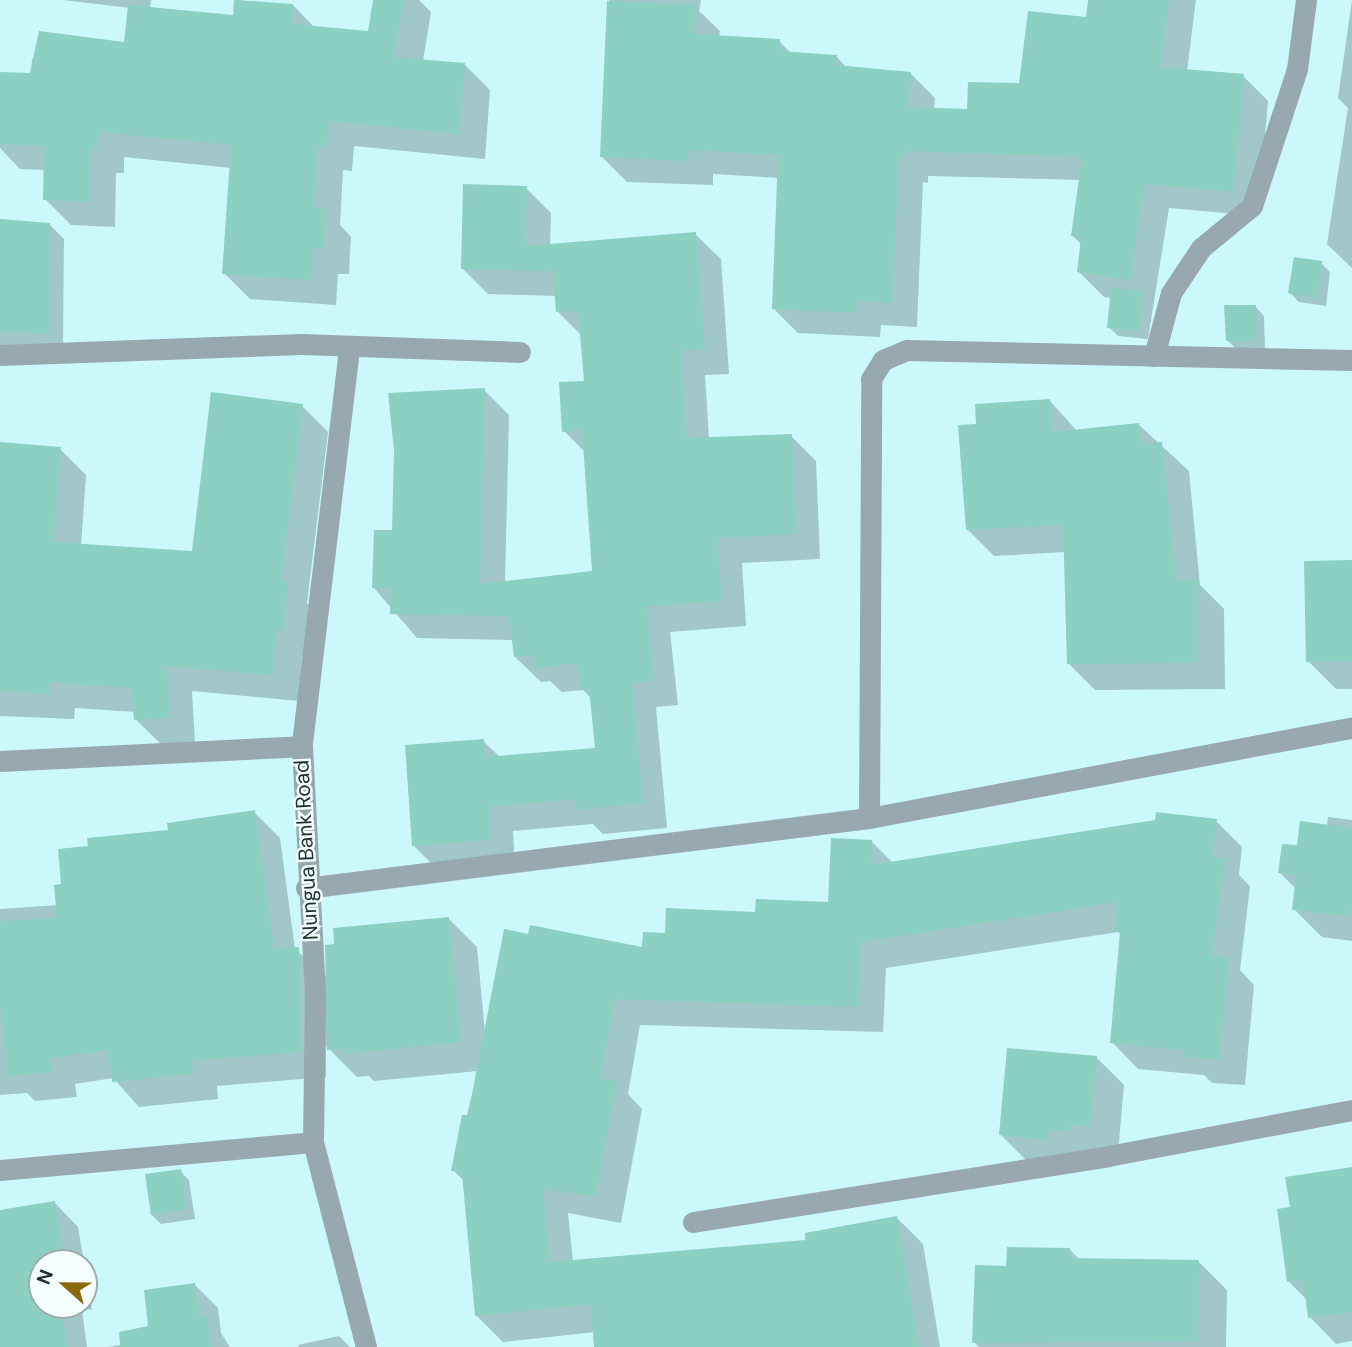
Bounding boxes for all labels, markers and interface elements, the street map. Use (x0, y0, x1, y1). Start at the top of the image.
street label: Nungua Bank Road (289, 759, 323, 941)
north arrow (28, 1249, 98, 1319)
text: N (31, 1266, 59, 1288)

